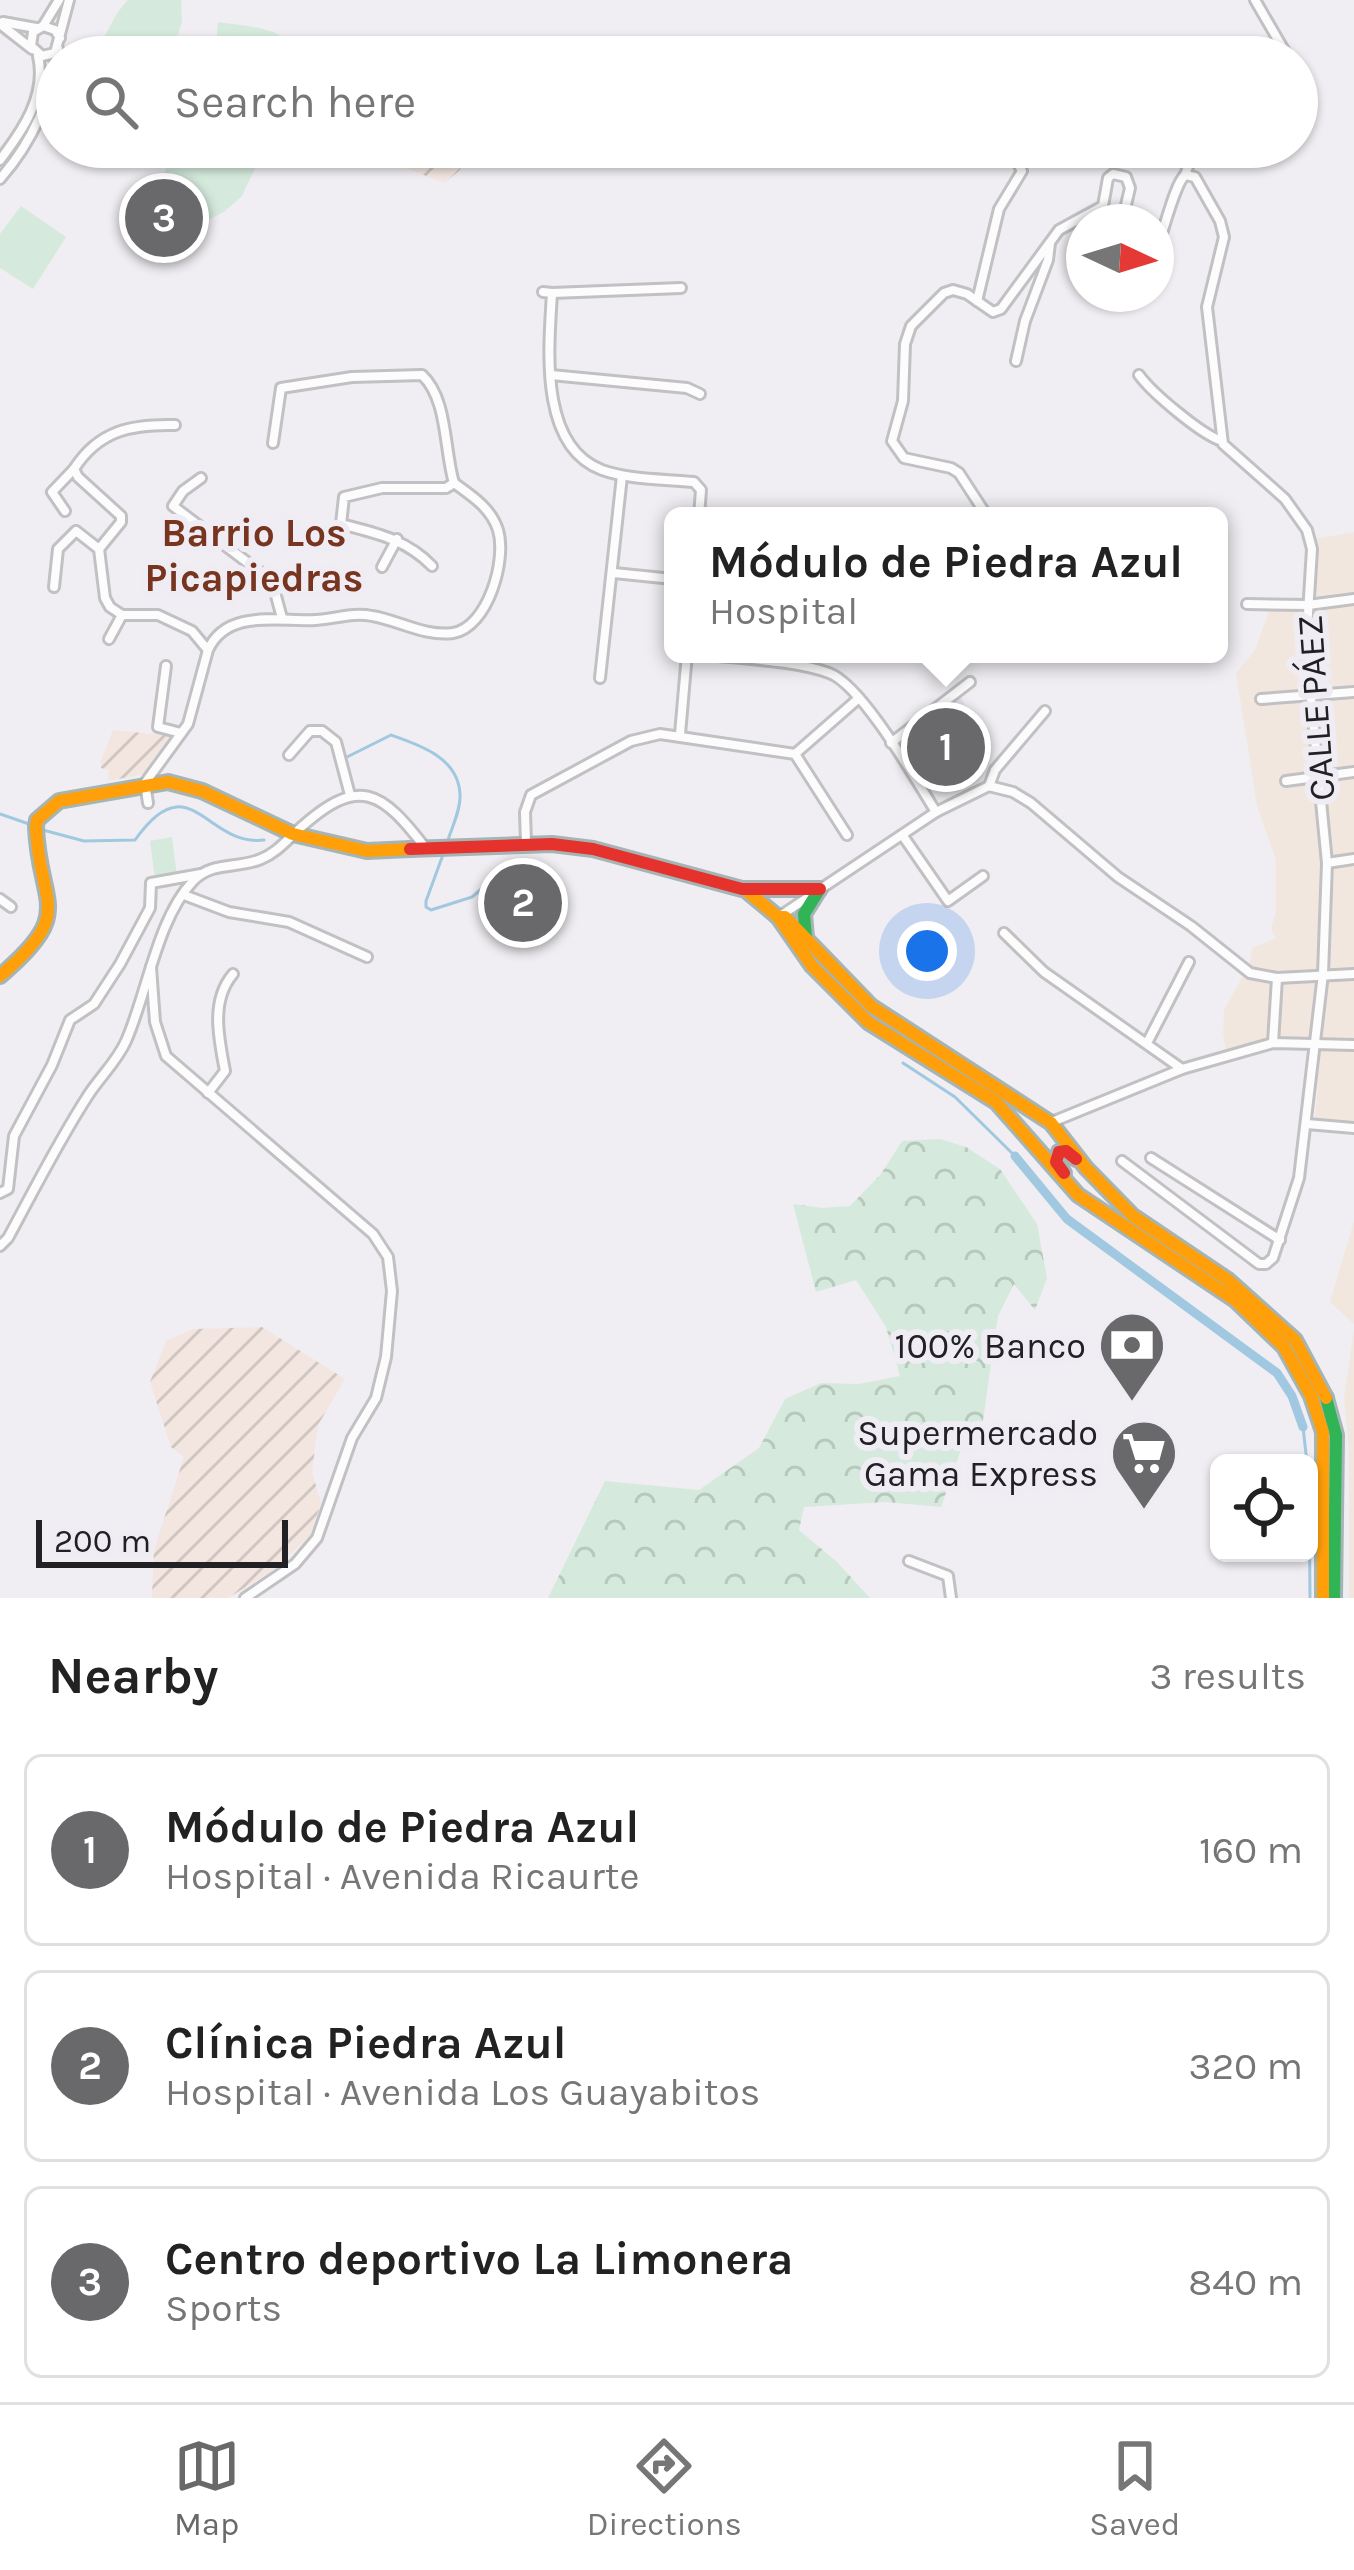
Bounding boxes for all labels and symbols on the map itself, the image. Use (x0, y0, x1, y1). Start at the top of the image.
pin: 3 (125, 173, 203, 263)
north arrow (1066, 204, 1174, 312)
district label: Barrio Los Picapiedras (145, 510, 363, 601)
street label: CALLE PÁEZ (1288, 614, 1343, 802)
pin: 1 (907, 702, 985, 792)
pin: 2 (484, 858, 562, 948)
your location (897, 921, 957, 981)
bank icon: 100% Banco (1097, 1310, 1167, 1404)
place label: 100% Banco (895, 1325, 1086, 1367)
place label: Supermercado Gama Express (857, 1412, 1098, 1495)
supermarket icon: Supermercado Gama Express (1109, 1418, 1179, 1512)
scale bar (36, 1514, 288, 1567)

